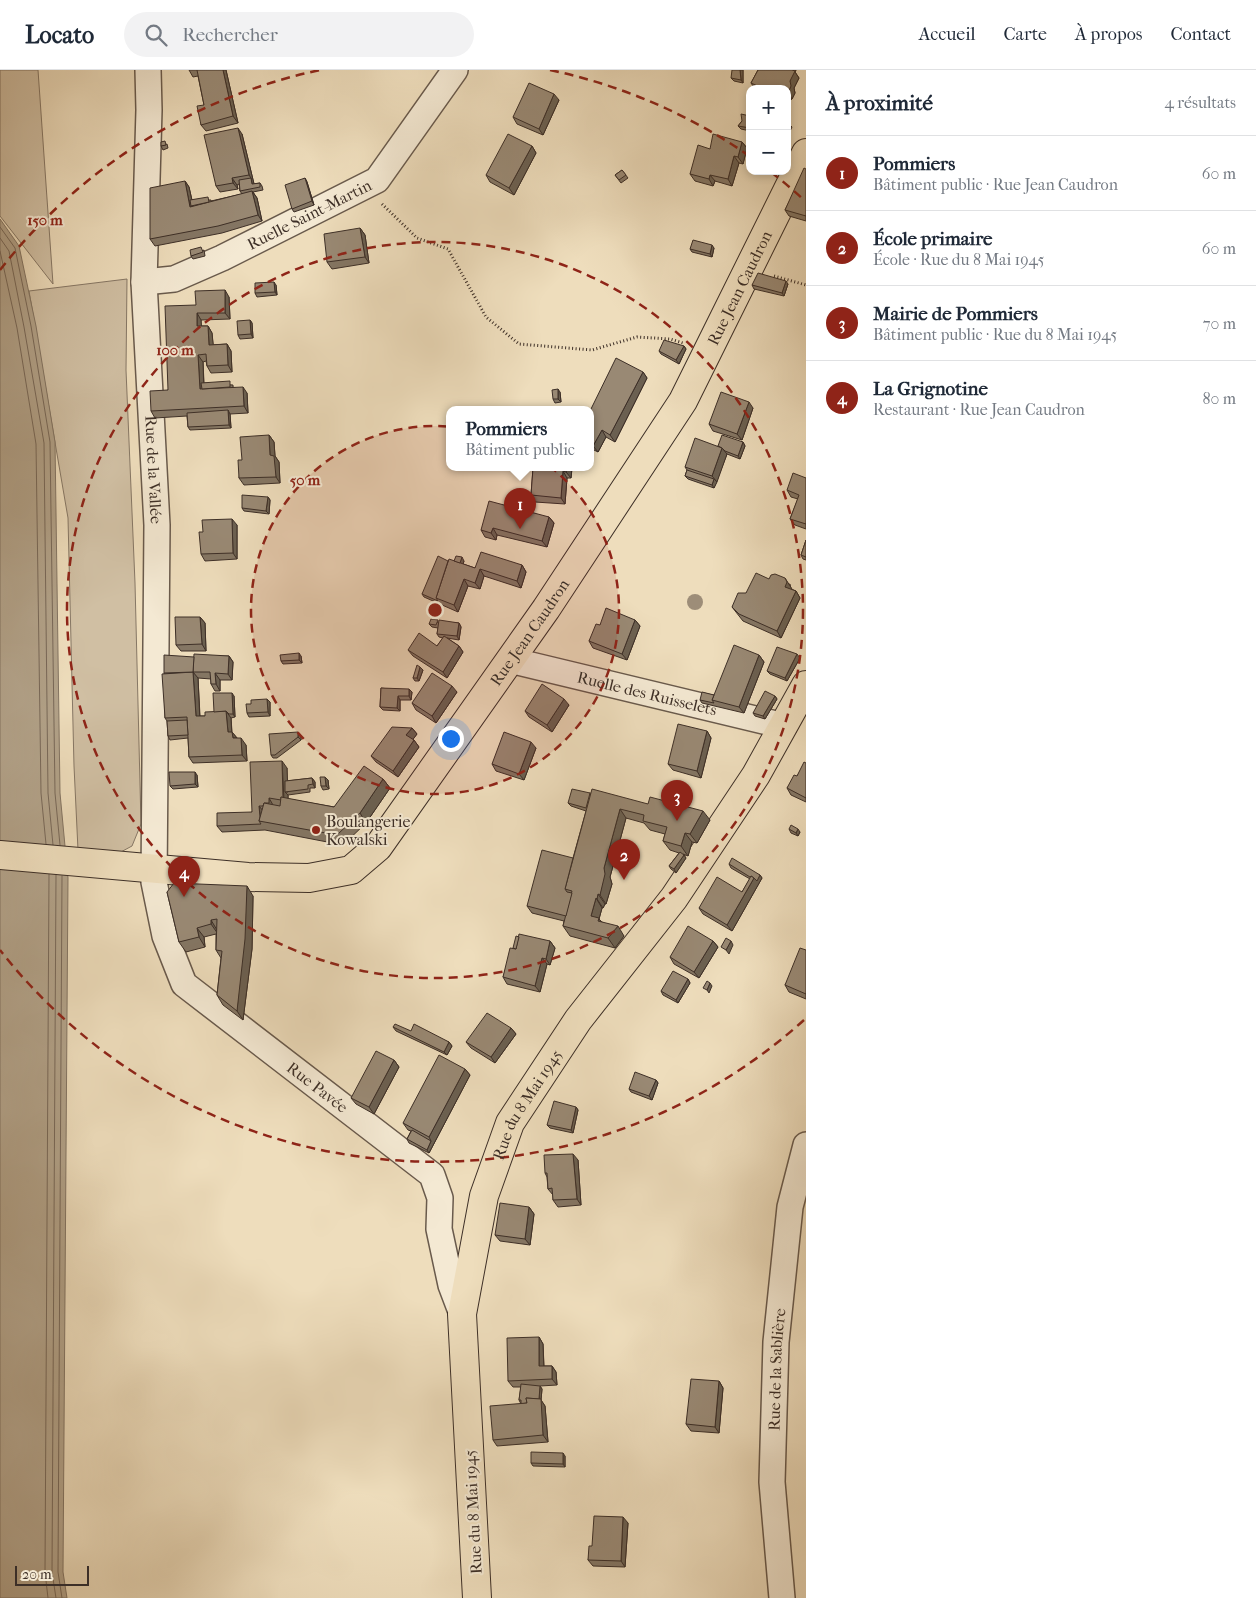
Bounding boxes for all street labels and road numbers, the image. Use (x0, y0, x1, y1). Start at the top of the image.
street label: Ruelle Saint-Martin (244, 175, 375, 253)
street label: Rue Jean Caudron (703, 227, 776, 348)
street label: Rue de la Vallée (142, 415, 166, 524)
street label: Rue Jean Caudron (486, 575, 573, 689)
street label: Ruelle des Ruisselets (575, 667, 719, 719)
street label: Rue du 8 Mai 1945 (488, 1046, 566, 1162)
street label: Rue Pavée (283, 1058, 352, 1117)
street label: Rue de la Sablière (764, 1307, 789, 1431)
street label: Rue du 8 Mai 1945 (460, 1449, 486, 1575)

